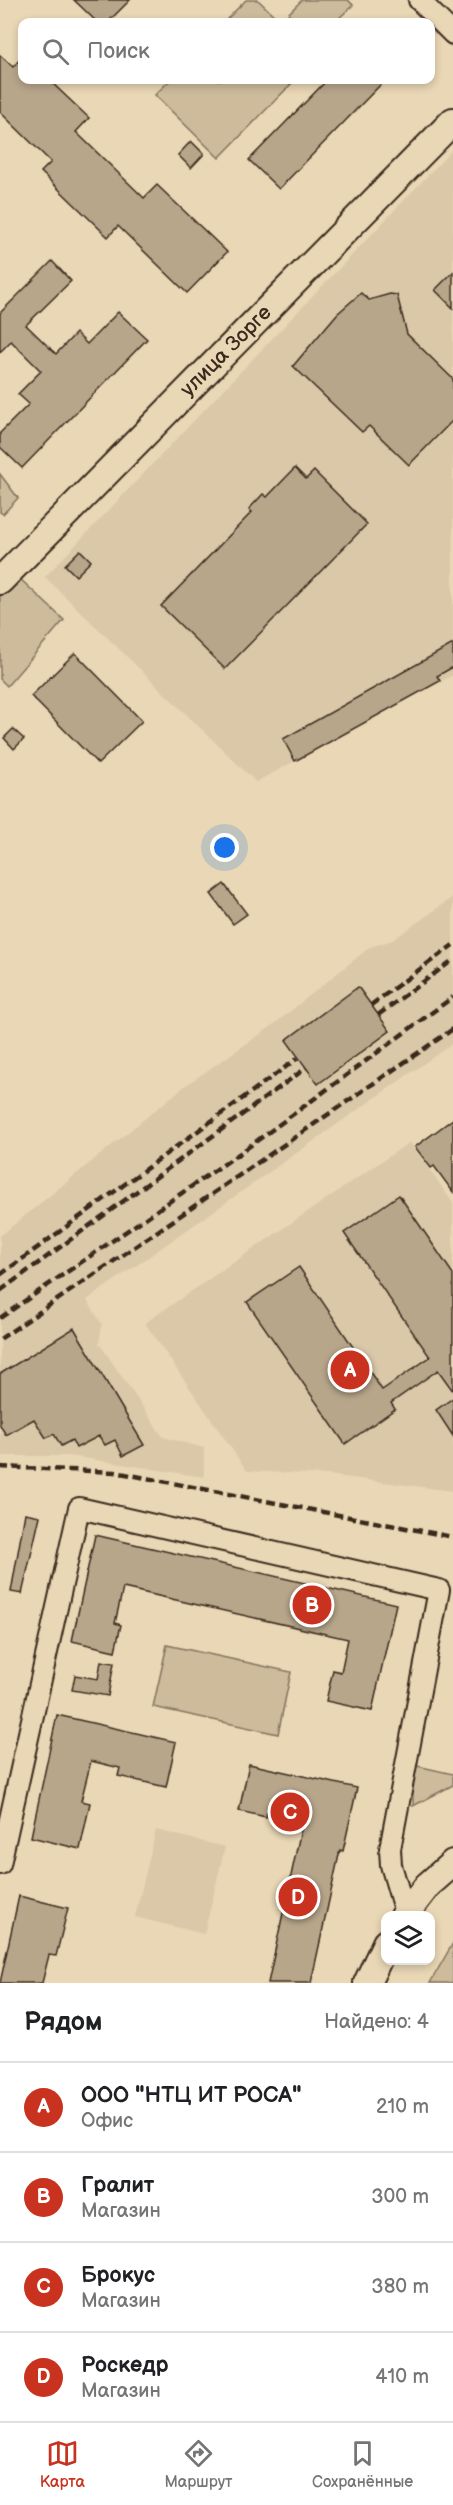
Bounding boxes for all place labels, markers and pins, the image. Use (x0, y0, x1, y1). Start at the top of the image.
pin: A (330, 1348, 370, 1392)
pin: B (292, 1582, 332, 1628)
pin: C (270, 1790, 310, 1834)
pin: D (278, 1874, 318, 1920)

